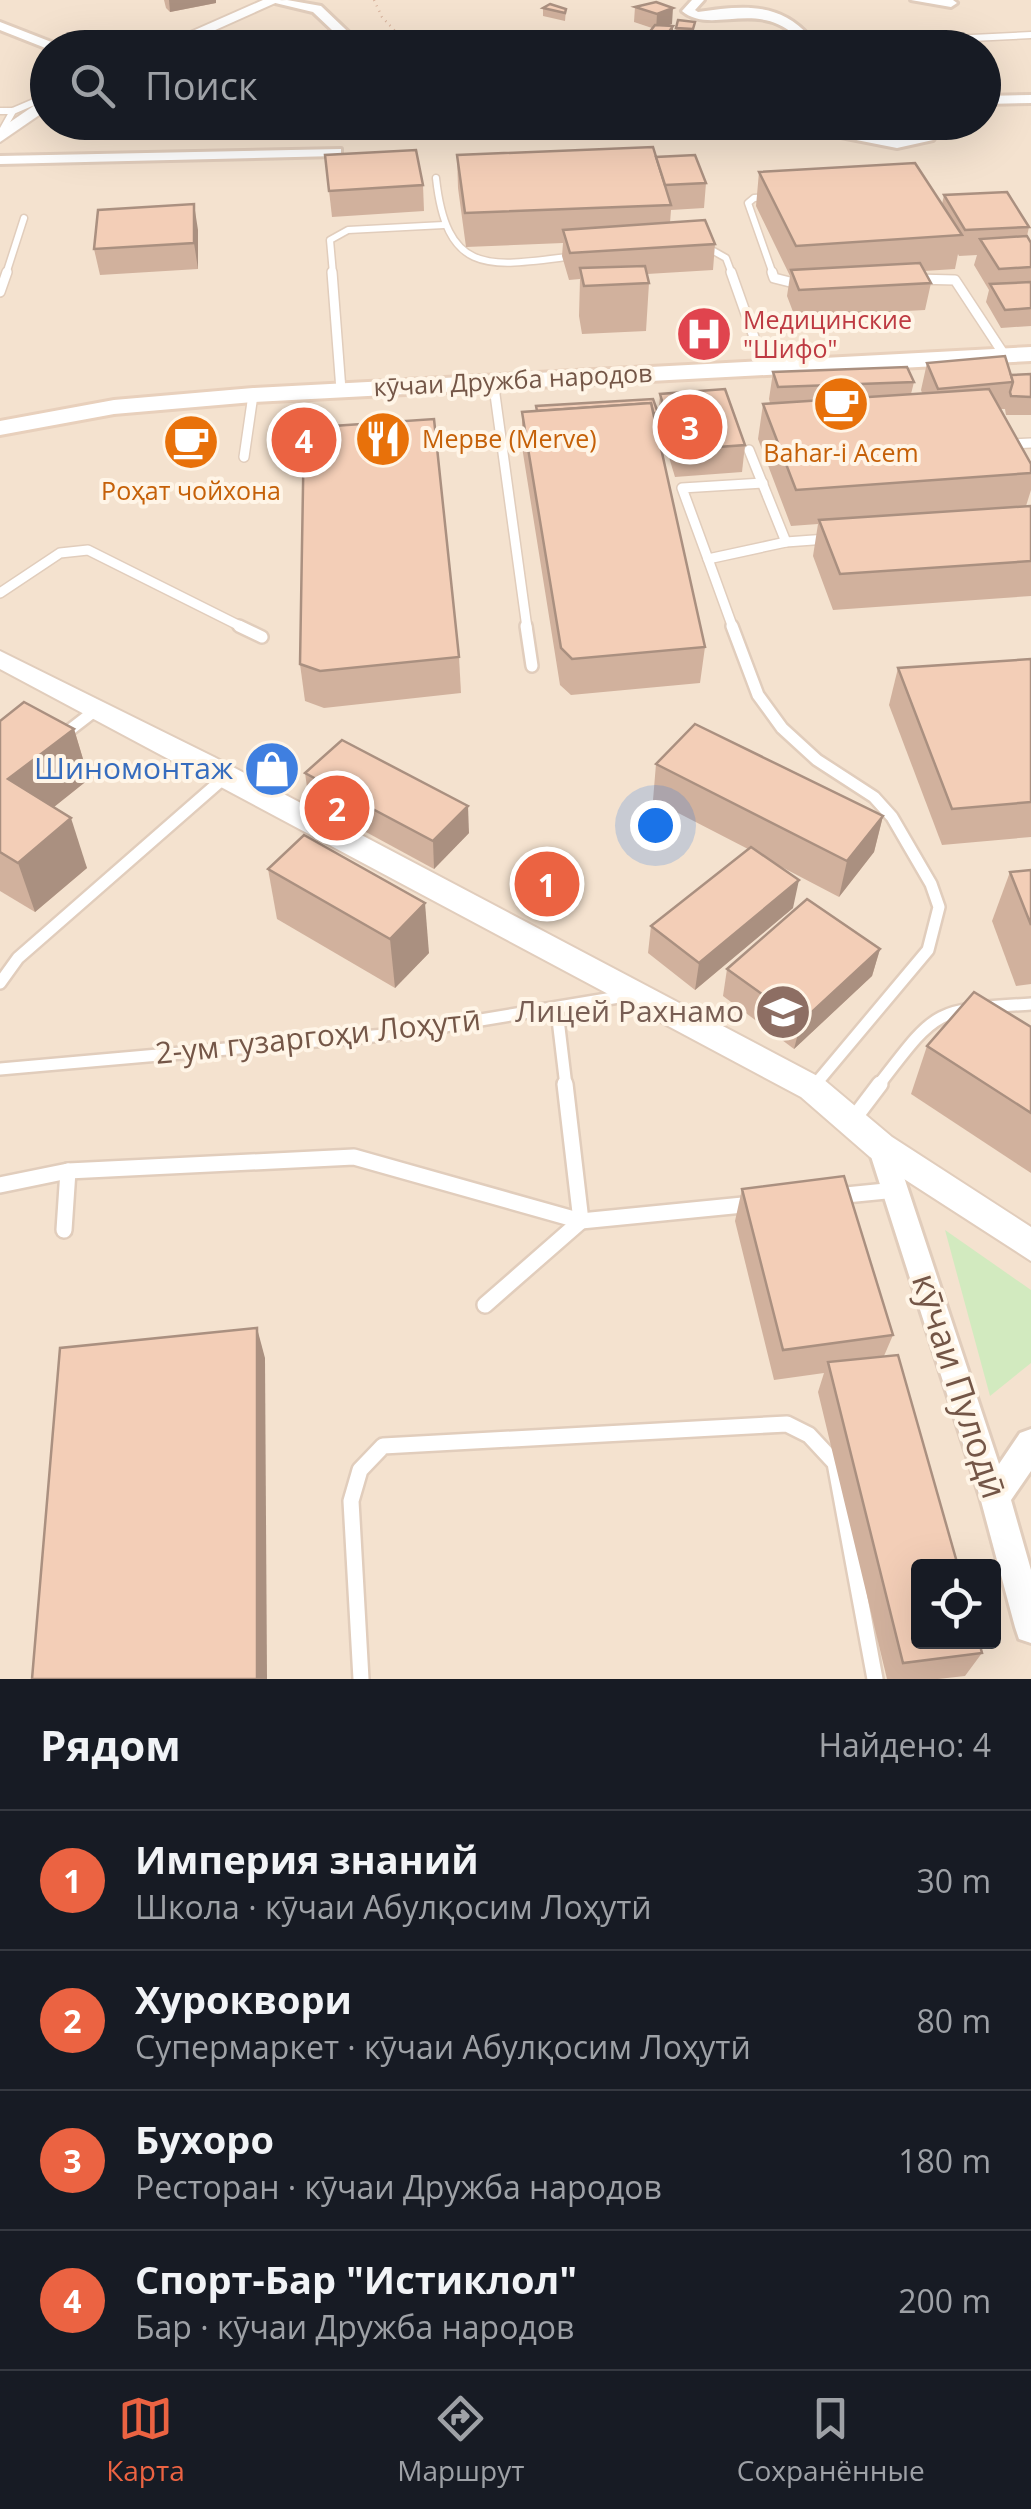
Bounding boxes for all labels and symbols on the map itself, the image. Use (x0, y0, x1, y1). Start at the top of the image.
place label: Медицинские "Шифо" (743, 302, 912, 365)
hospital icon: Медицинские "Шифо" (674, 304, 734, 364)
street label: кӯчаи Дружба народов (373, 355, 653, 403)
cafe icon: Bahar-i Acem (811, 374, 871, 434)
pin: 3 (658, 390, 722, 464)
pin: 4 (272, 402, 336, 478)
restaurant icon: Мерве (Merve) (353, 409, 413, 469)
cafe icon: Роҳат чойхона (161, 412, 221, 472)
place label: Мерве (Merve) (422, 421, 597, 455)
place label: Bahar-i Acem (763, 435, 919, 469)
place label: Роҳат чойхона (101, 473, 281, 507)
shop icon: Шиномонтаж (242, 739, 302, 799)
place label: Шиномонтаж (34, 747, 233, 788)
pin: 2 (304, 770, 370, 846)
your location (630, 800, 681, 851)
pin: 1 (514, 846, 580, 922)
school or university icon: Лицей Рахнамо (753, 982, 813, 1042)
place label: Лицей Рахнамо (515, 990, 744, 1031)
street label: 2-ум гузаргоҳи Лоҳутӣ (153, 998, 483, 1073)
street label: кӯчаи Пулодӣ (902, 1267, 1019, 1504)

